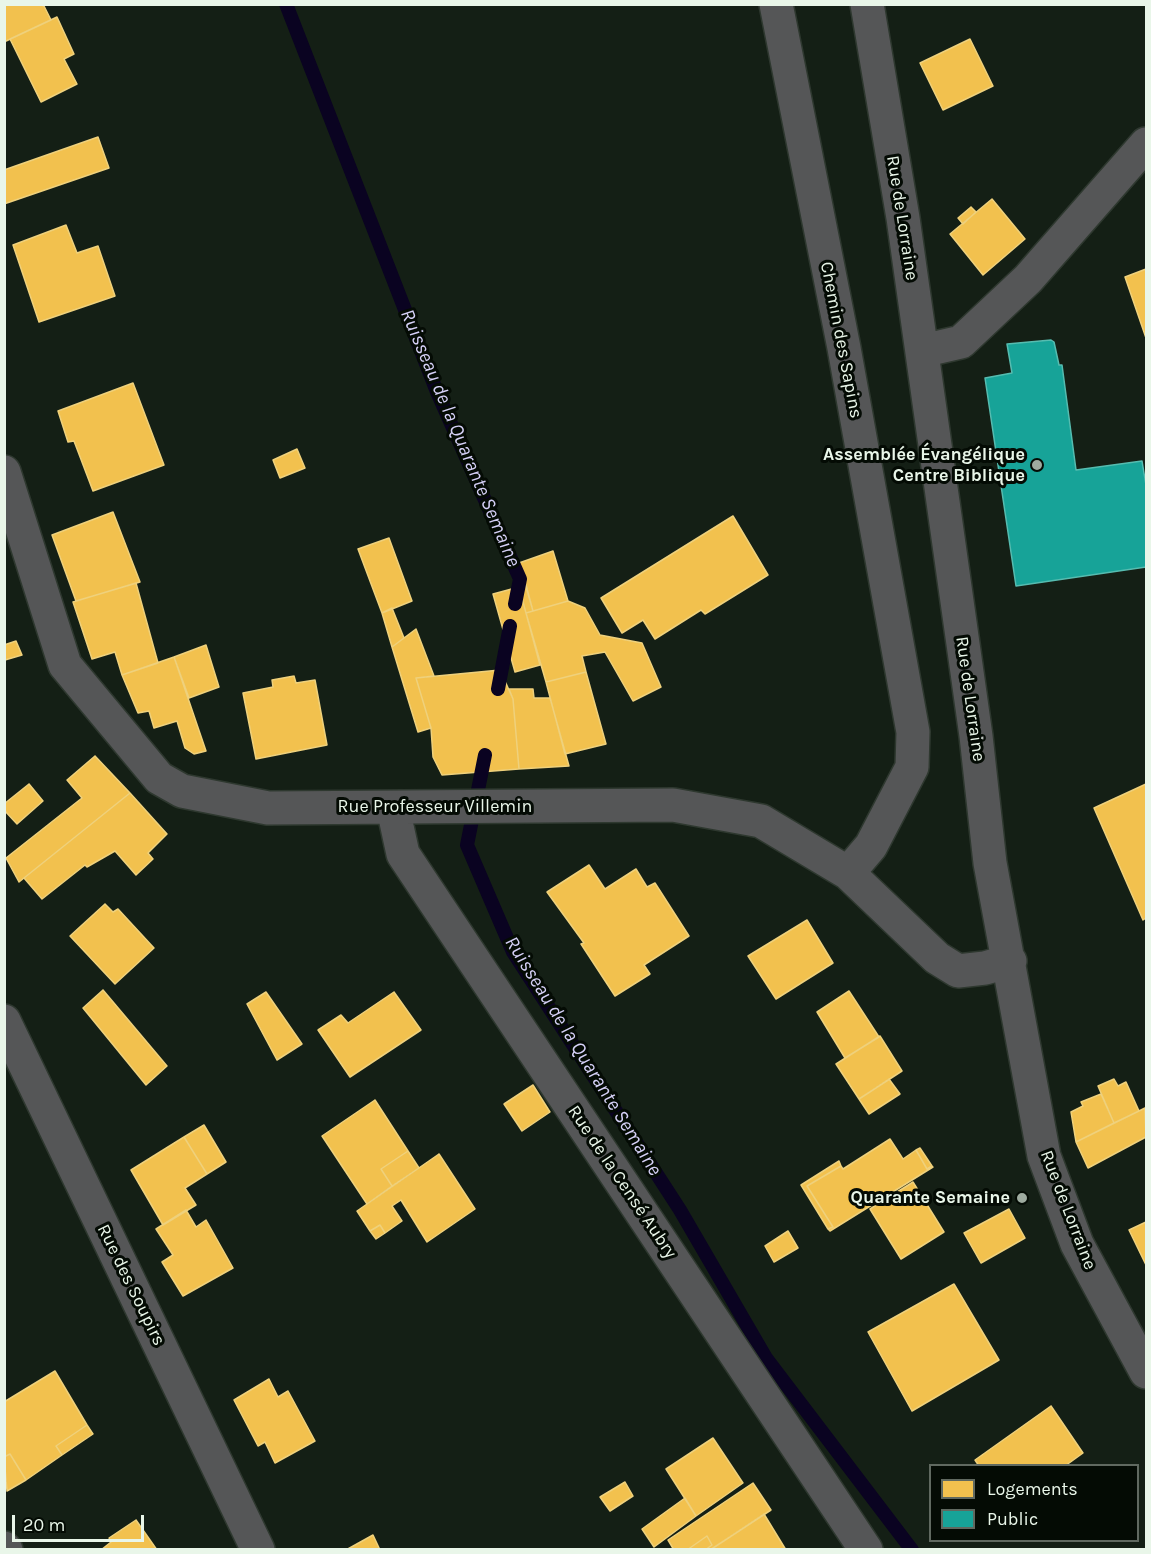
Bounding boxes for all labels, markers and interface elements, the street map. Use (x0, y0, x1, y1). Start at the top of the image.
street label: Rue de Lorraine (881, 154, 923, 282)
street label: Chemin des Sapins (815, 260, 867, 420)
water label: Ruisseau de la Quarante Semaine (395, 305, 525, 571)
place label: Assemblée Évangélique Centre Biblique (823, 444, 1025, 486)
marker: Assemblée Évangélique Centre Biblique (1030, 458, 1044, 472)
street label: Rue de Lorraine (951, 635, 989, 763)
street label: Rue Professeur Villemin (338, 796, 532, 818)
water label: Ruisseau de la Quarante Semaine (499, 932, 667, 1180)
street label: Rue de la Censé Aubry (563, 1101, 681, 1263)
street label: Rue de Lorraine (1035, 1147, 1101, 1273)
place label: Quarante Semaine (851, 1187, 1010, 1209)
marker: Quarante Semaine (1015, 1191, 1029, 1205)
street label: Rue des Soupirs (92, 1221, 170, 1349)
legend (929, 1464, 1139, 1542)
text: Logements (987, 1478, 1078, 1500)
scale bar (15, 1503, 147, 1541)
text: Public (987, 1508, 1038, 1530)
text: 20 m (23, 1514, 65, 1536)

